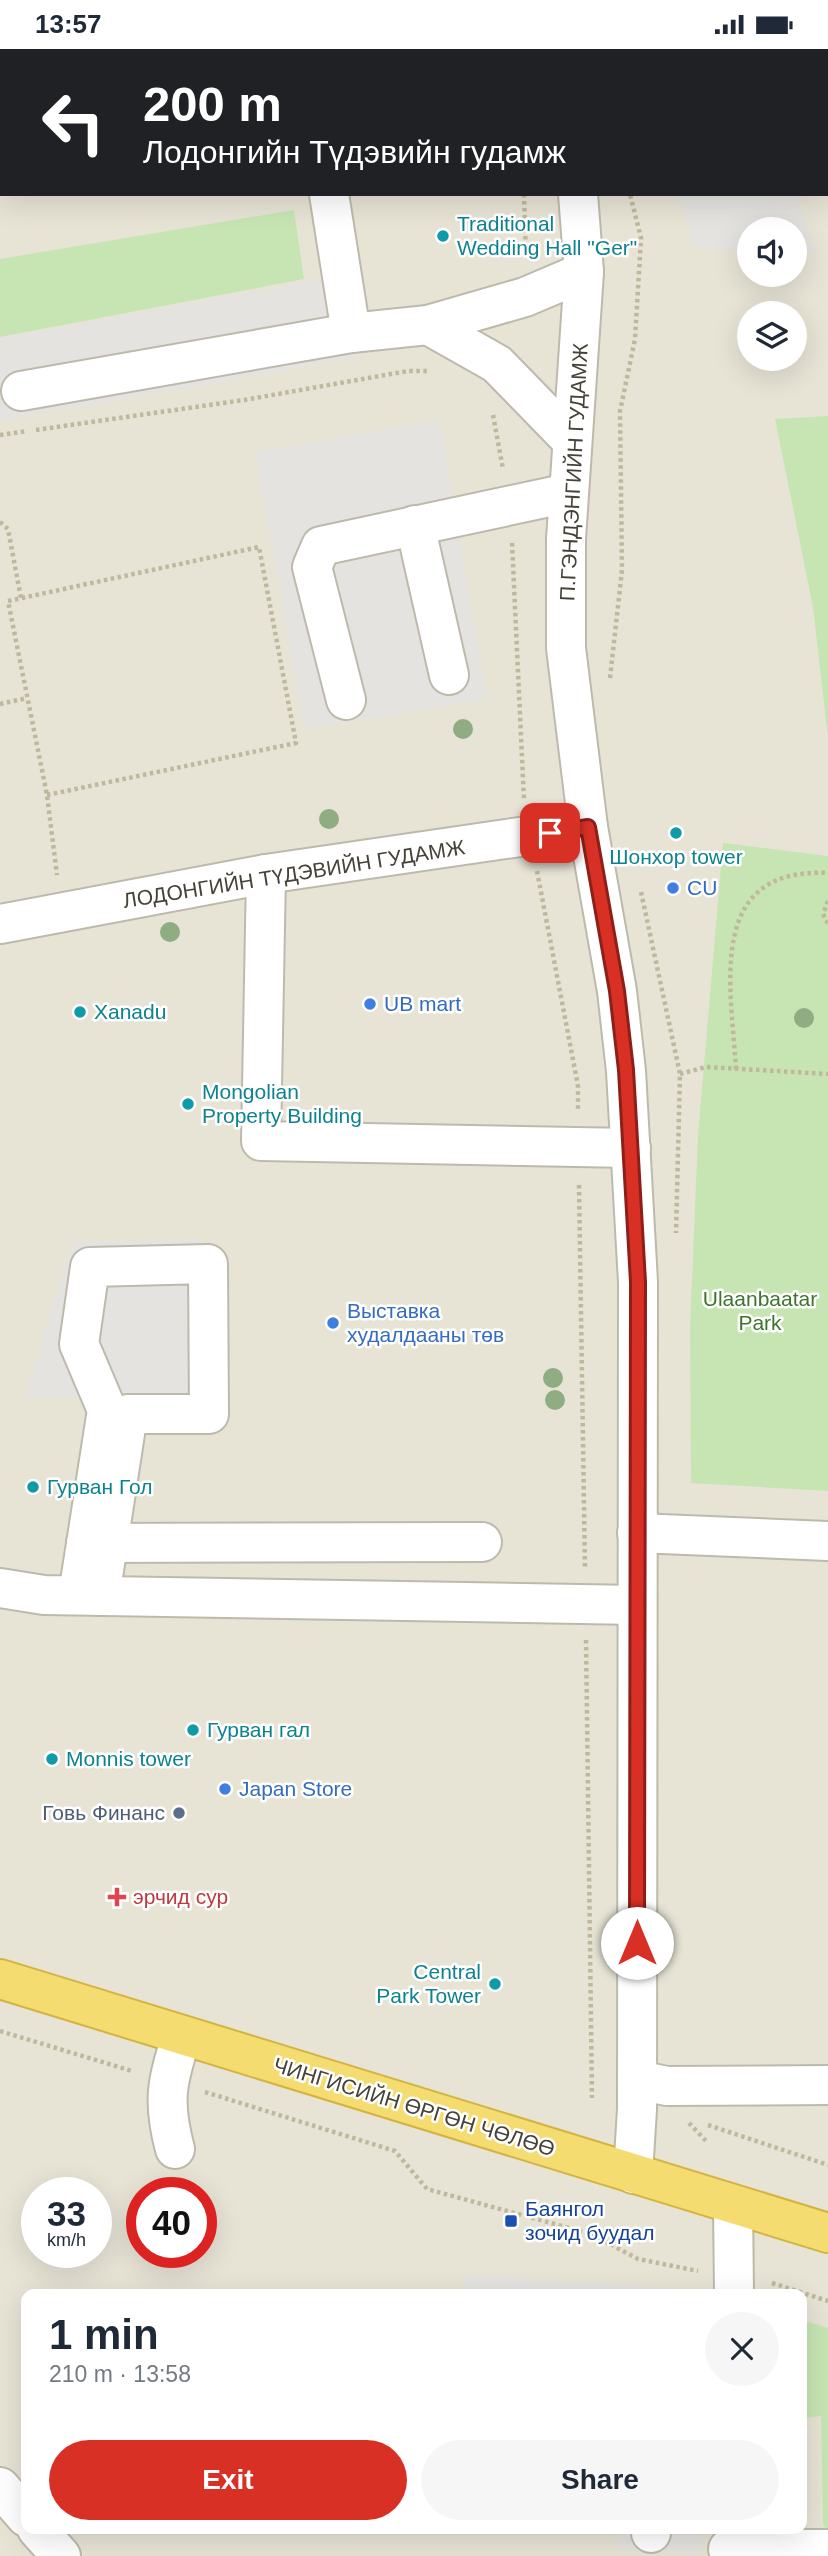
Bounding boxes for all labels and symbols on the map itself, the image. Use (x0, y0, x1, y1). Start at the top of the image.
place label: Traditional Wedding Hall "Ger" (457, 212, 637, 259)
marker: Traditional Wedding Hall "Ger" (435, 228, 451, 244)
street label: П.ГЭНДЭНГИЙН ГУДАМЖ (555, 342, 592, 602)
pin (520, 803, 580, 863)
marker: Шонхор tower (668, 825, 684, 841)
street label: ЛОДОНГИЙН ТҮДЭВИЙН ГУДАМЖ (121, 835, 467, 912)
place label: Шонхор tower (609, 845, 743, 868)
place label: CU (687, 876, 717, 899)
marker: CU (665, 880, 681, 896)
place label: UB mart (384, 992, 461, 1015)
marker: UB mart (362, 996, 378, 1012)
place label: Xanadu (94, 1000, 166, 1023)
marker: Xanadu (72, 1004, 88, 1020)
place label: Mongolian Property Building (202, 1080, 362, 1127)
marker: Mongolian Property Building (180, 1096, 196, 1112)
park label: Ulaanbaatar Park (703, 1287, 817, 1334)
place label: Выставка худалдааны төв (347, 1299, 504, 1346)
marker: Выставка худалдааны төв (325, 1315, 341, 1331)
place label: Гурван Гол (47, 1475, 152, 1498)
marker: Гурван Гол (25, 1479, 41, 1495)
place label: Гурван гал (207, 1718, 310, 1741)
marker: Гурван гал (185, 1722, 201, 1738)
place label: Monnis tower (66, 1747, 191, 1770)
marker: Monnis tower (44, 1751, 60, 1767)
place label: Japan Store (239, 1777, 352, 1800)
marker: Japan Store (217, 1781, 233, 1797)
place label: Говь Финанс (42, 1801, 165, 1824)
marker: Говь Финанс (171, 1805, 187, 1821)
place label: эрчид сур (133, 1885, 228, 1908)
marker: эрчид сур (107, 1887, 127, 1907)
position arrow (600, 1906, 674, 1980)
place label: Central Park Tower (376, 1960, 481, 2007)
marker: Central Park Tower (487, 1976, 503, 1992)
street label: ЧИНГИСИЙН ӨРГӨН ЧӨЛӨӨ (271, 2053, 558, 2160)
speed limit sign: 40 (126, 2177, 217, 2268)
place label: Баянгол зочид буудал (525, 2197, 654, 2244)
marker: Баянгол зочид буудал (503, 2213, 519, 2229)

